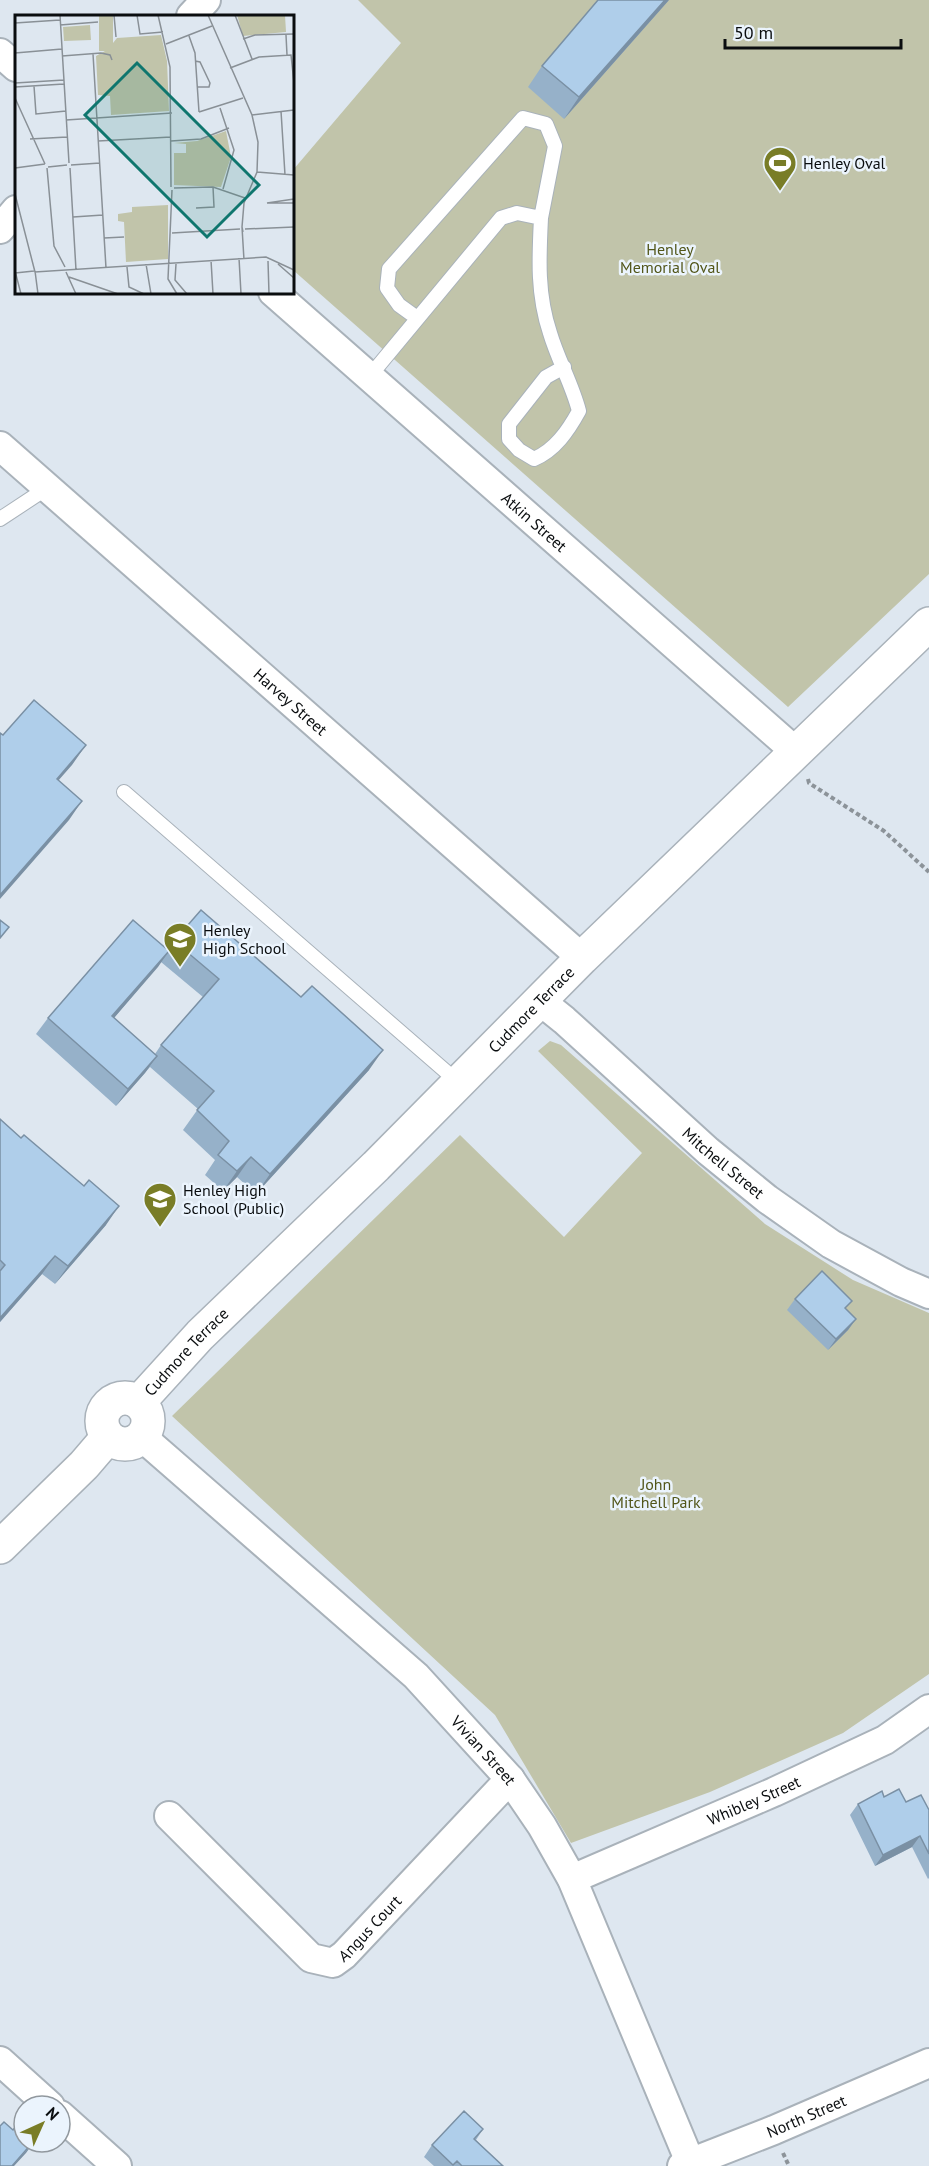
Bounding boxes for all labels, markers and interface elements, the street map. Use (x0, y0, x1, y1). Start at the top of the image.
scale bar (725, 12, 900, 50)
inset map (15, 15, 294, 294)
text: 50 m (734, 21, 773, 44)
sports icon: Henley Oval (762, 145, 798, 192)
place label: Henley Oval (803, 153, 886, 173)
park label: Henley Memorial Oval (620, 239, 720, 277)
street label: Atkin Street (498, 488, 572, 556)
street label: Harvey Street (250, 664, 332, 740)
place label: Henley High School (203, 920, 286, 958)
school or university icon: Henley High School (162, 921, 198, 968)
street label: Cudmore Terrace (484, 962, 578, 1057)
street label: Mitchell Street (678, 1123, 769, 1203)
place label: Henley High School (Public) (183, 1180, 284, 1218)
school or university icon: Henley High School (Public) (142, 1181, 178, 1228)
street label: Cudmore Terrace (140, 1303, 232, 1400)
park label: John Mitchell Park (611, 1474, 701, 1512)
street label: Vivian Street (446, 1710, 521, 1789)
street label: Whibley Street (704, 1771, 804, 1830)
street label: Angus Court (334, 1890, 406, 1966)
street label: North Street (764, 2090, 850, 2142)
north arrow (12, 2094, 72, 2154)
text: N (42, 2103, 63, 2124)

